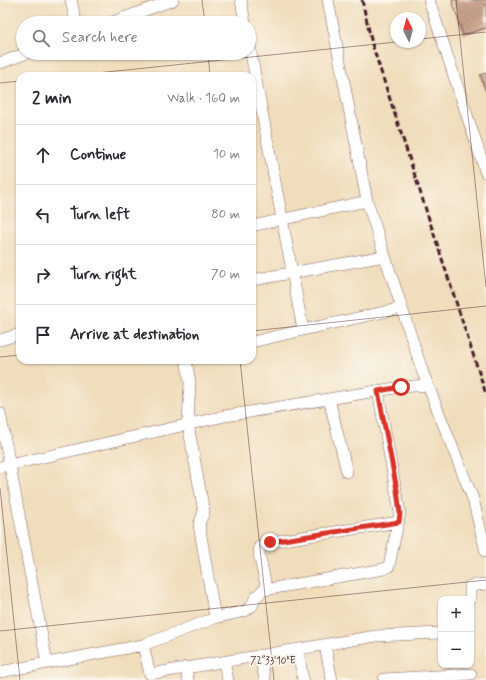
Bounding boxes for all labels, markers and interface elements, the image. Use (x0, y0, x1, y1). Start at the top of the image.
north arrow (390, 12, 426, 48)
search box (16, 16, 256, 60)
icon: search (30, 27, 52, 49)
text: Search here (62, 28, 138, 48)
text: 2 min (32, 87, 72, 109)
text: Walk · 160 m (167, 90, 240, 107)
icon: ahead (32, 144, 54, 166)
text: Continue (70, 145, 126, 165)
text: 10 m (213, 146, 240, 163)
icon: left (32, 204, 54, 226)
text: Turn left (70, 205, 130, 225)
text: 80 m (211, 206, 240, 223)
icon: right (32, 264, 54, 286)
text: Turn right (70, 265, 137, 285)
text: 70 m (211, 266, 240, 283)
icon: arrive (32, 324, 54, 346)
text: Arrive at destination (70, 325, 199, 345)
route start (392, 378, 410, 396)
route end (261, 533, 279, 551)
map controls (438, 596, 474, 668)
button: + (438, 596, 474, 632)
button: − (438, 632, 474, 668)
text: 72°33'10"E (250, 654, 296, 668)

